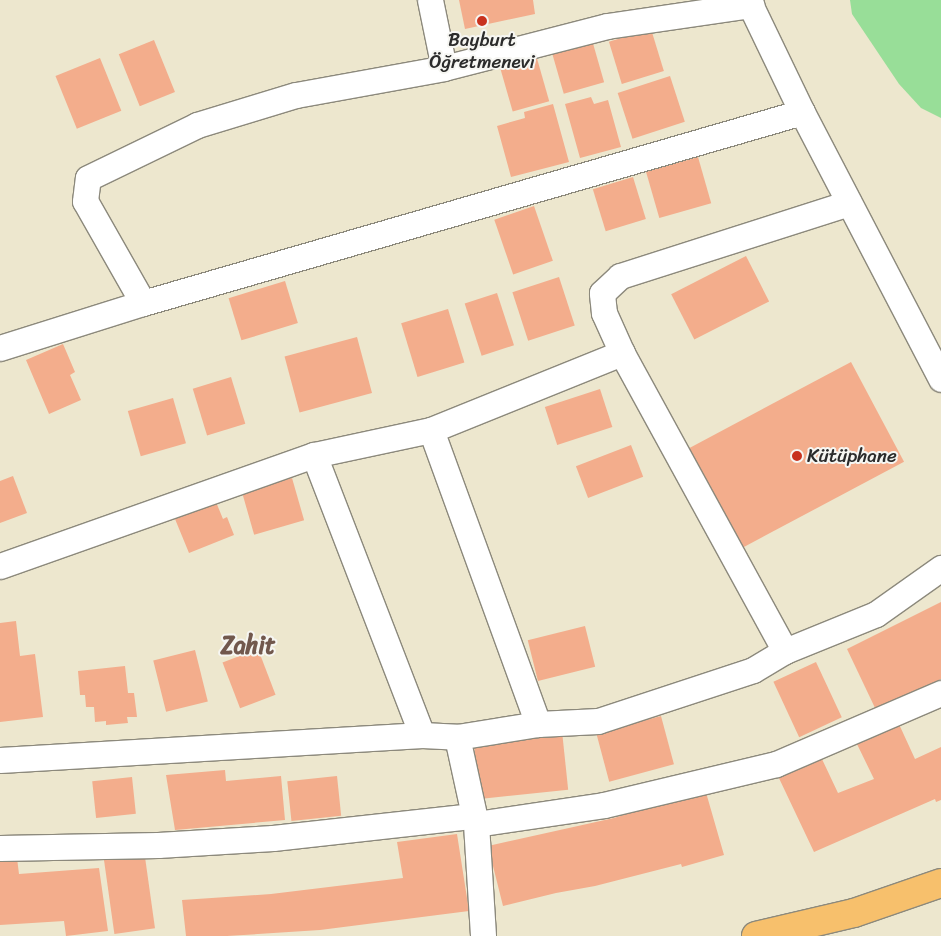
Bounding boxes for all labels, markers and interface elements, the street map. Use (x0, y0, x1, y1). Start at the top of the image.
marker: Bayburt Öğretmenevi (476, 15, 488, 27)
place label: Bayburt Öğretmenevi (429, 29, 535, 73)
place label: Kütüphane (807, 445, 897, 467)
marker: Kütüphane (791, 450, 803, 462)
district label: Zahit (221, 632, 275, 660)

